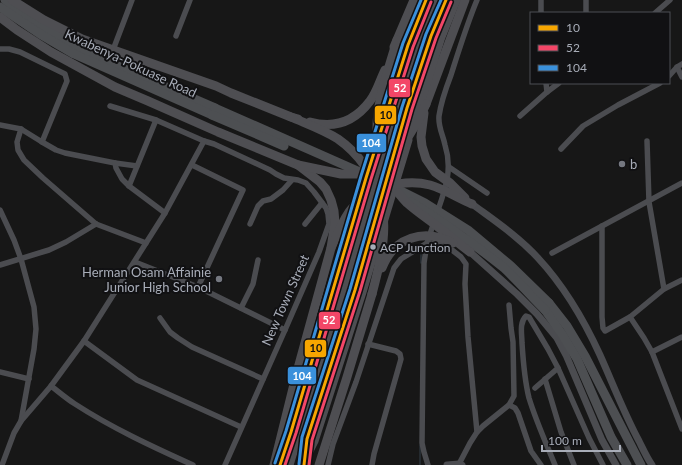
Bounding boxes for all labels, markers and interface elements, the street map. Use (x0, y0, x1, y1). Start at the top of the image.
legend (530, 12, 670, 84)
text: 10 (566, 20, 580, 35)
street label: Kwabenya-Pokuase Road (63, 25, 199, 101)
text: 52 (566, 40, 580, 55)
text: 104 (566, 60, 587, 75)
line badge: 52 (388, 78, 411, 98)
text: 52 (394, 81, 406, 94)
line badge: 10 (374, 105, 397, 125)
text: 10 (380, 108, 393, 121)
line badge: 104 (356, 133, 387, 153)
text: 104 (361, 136, 381, 149)
place label: b (630, 156, 637, 172)
marker: b (617, 159, 627, 169)
place label: ACP Junction (380, 240, 450, 255)
marker: ACP Junction (368, 242, 378, 252)
street label: New Town Street (258, 252, 312, 348)
place label: Herman Osam Affainie Junior High School (82, 264, 211, 295)
marker: Herman Osam Affainie Junior High School (214, 274, 224, 284)
line badge: 52 (318, 311, 341, 330)
text: 52 (323, 313, 335, 326)
line badge: 10 (304, 339, 327, 358)
text: 10 (310, 341, 323, 354)
line badge: 104 (287, 366, 317, 385)
text: 104 (292, 369, 312, 382)
scale bar (542, 427, 620, 453)
text: 100 m (548, 433, 582, 448)

